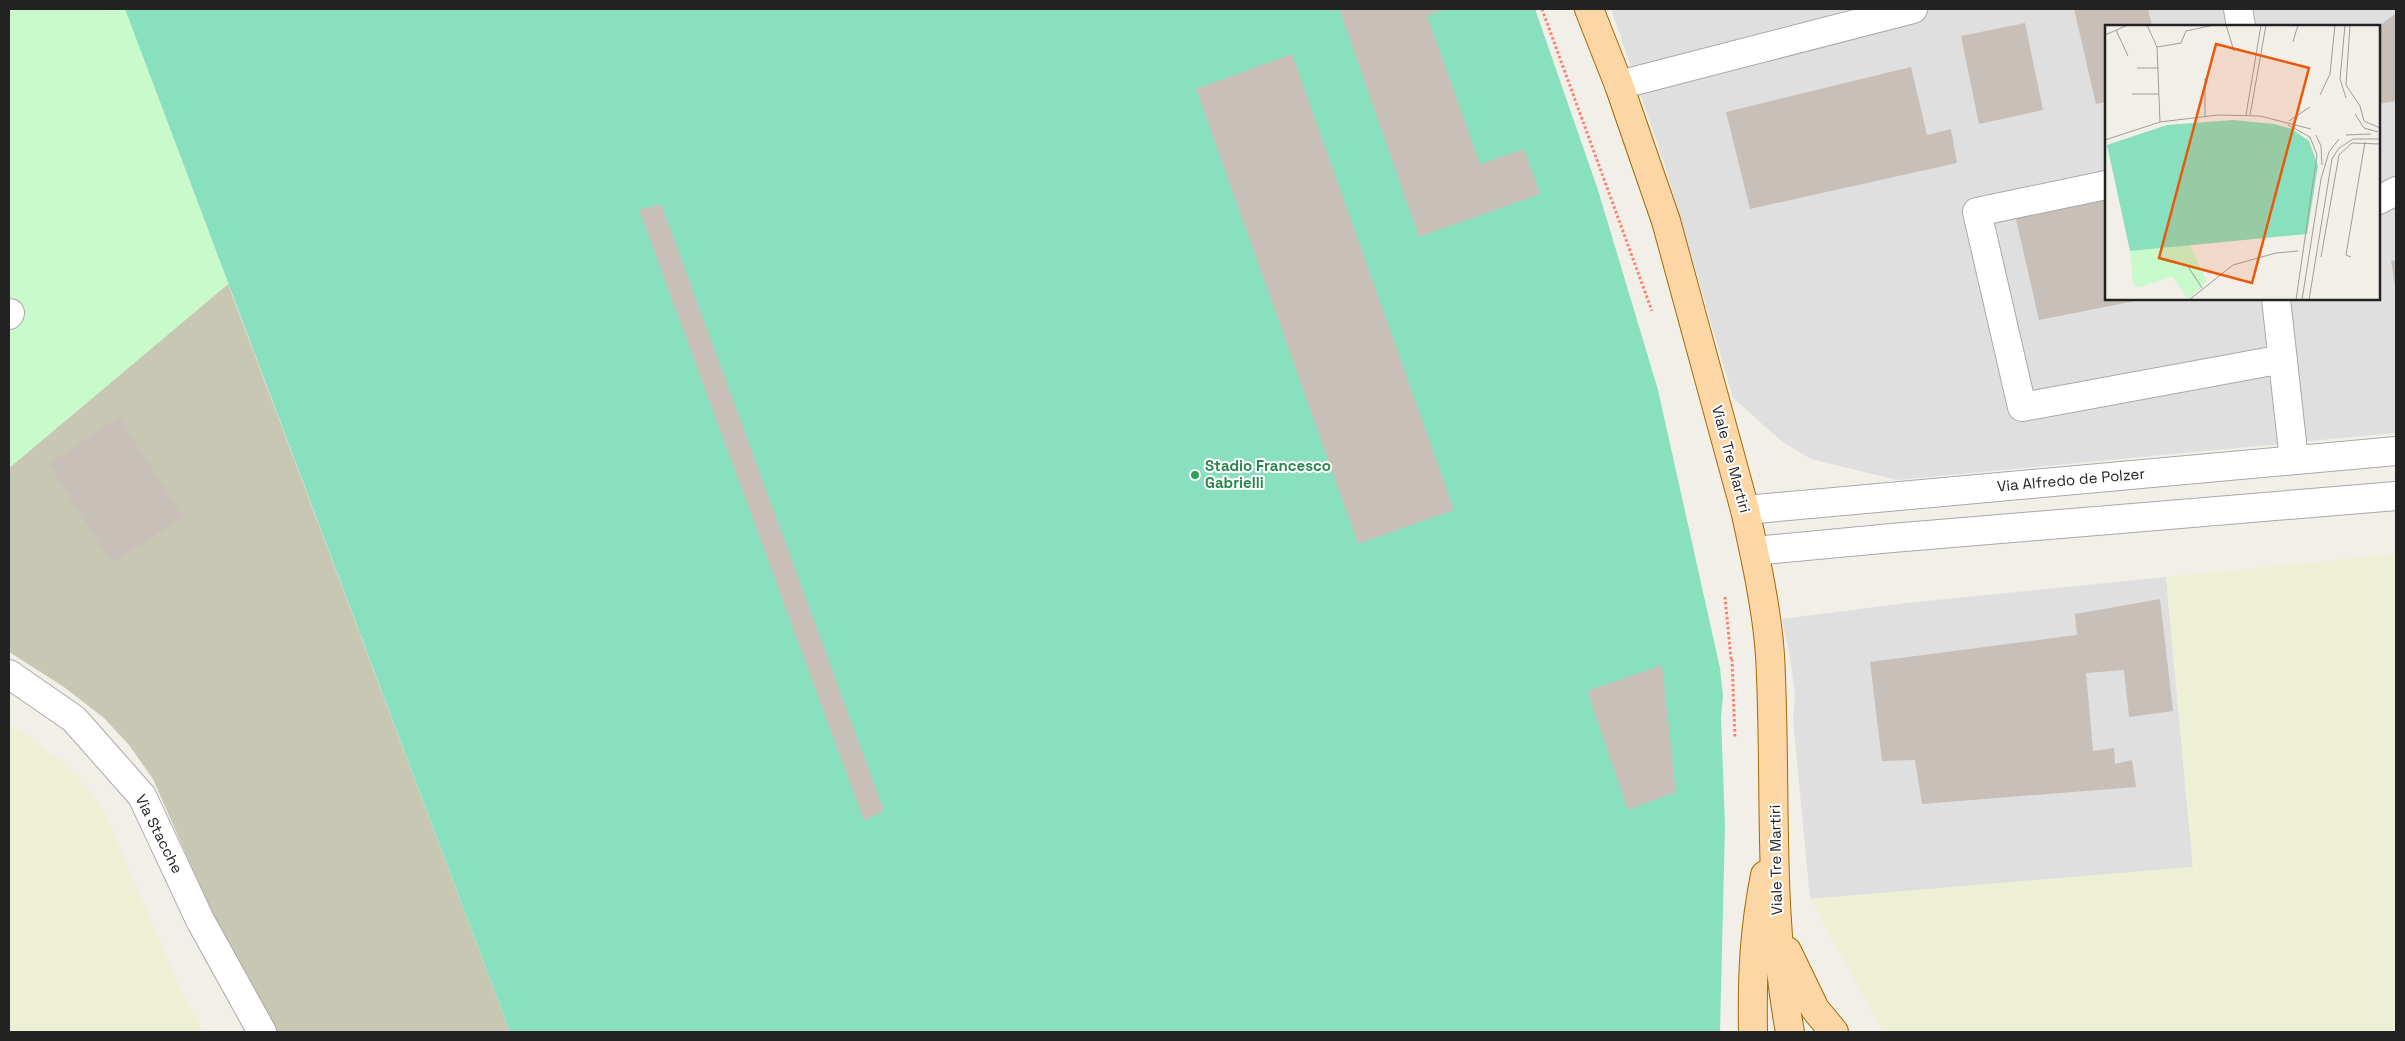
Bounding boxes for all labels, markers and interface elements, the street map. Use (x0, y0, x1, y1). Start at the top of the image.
inset map (2105, 25, 2380, 300)
street label: Viale Tre Martiri (1708, 403, 1755, 515)
place label: Stadio Francesco Gabrielli (1205, 456, 1331, 492)
street label: Via Alfredo de Polzer (1996, 464, 2146, 495)
marker: Stadio Francesco Gabrielli (1189, 469, 1201, 481)
street label: Via Stacche (131, 791, 187, 876)
street label: Viale Tre Martiri (1765, 805, 1786, 915)

